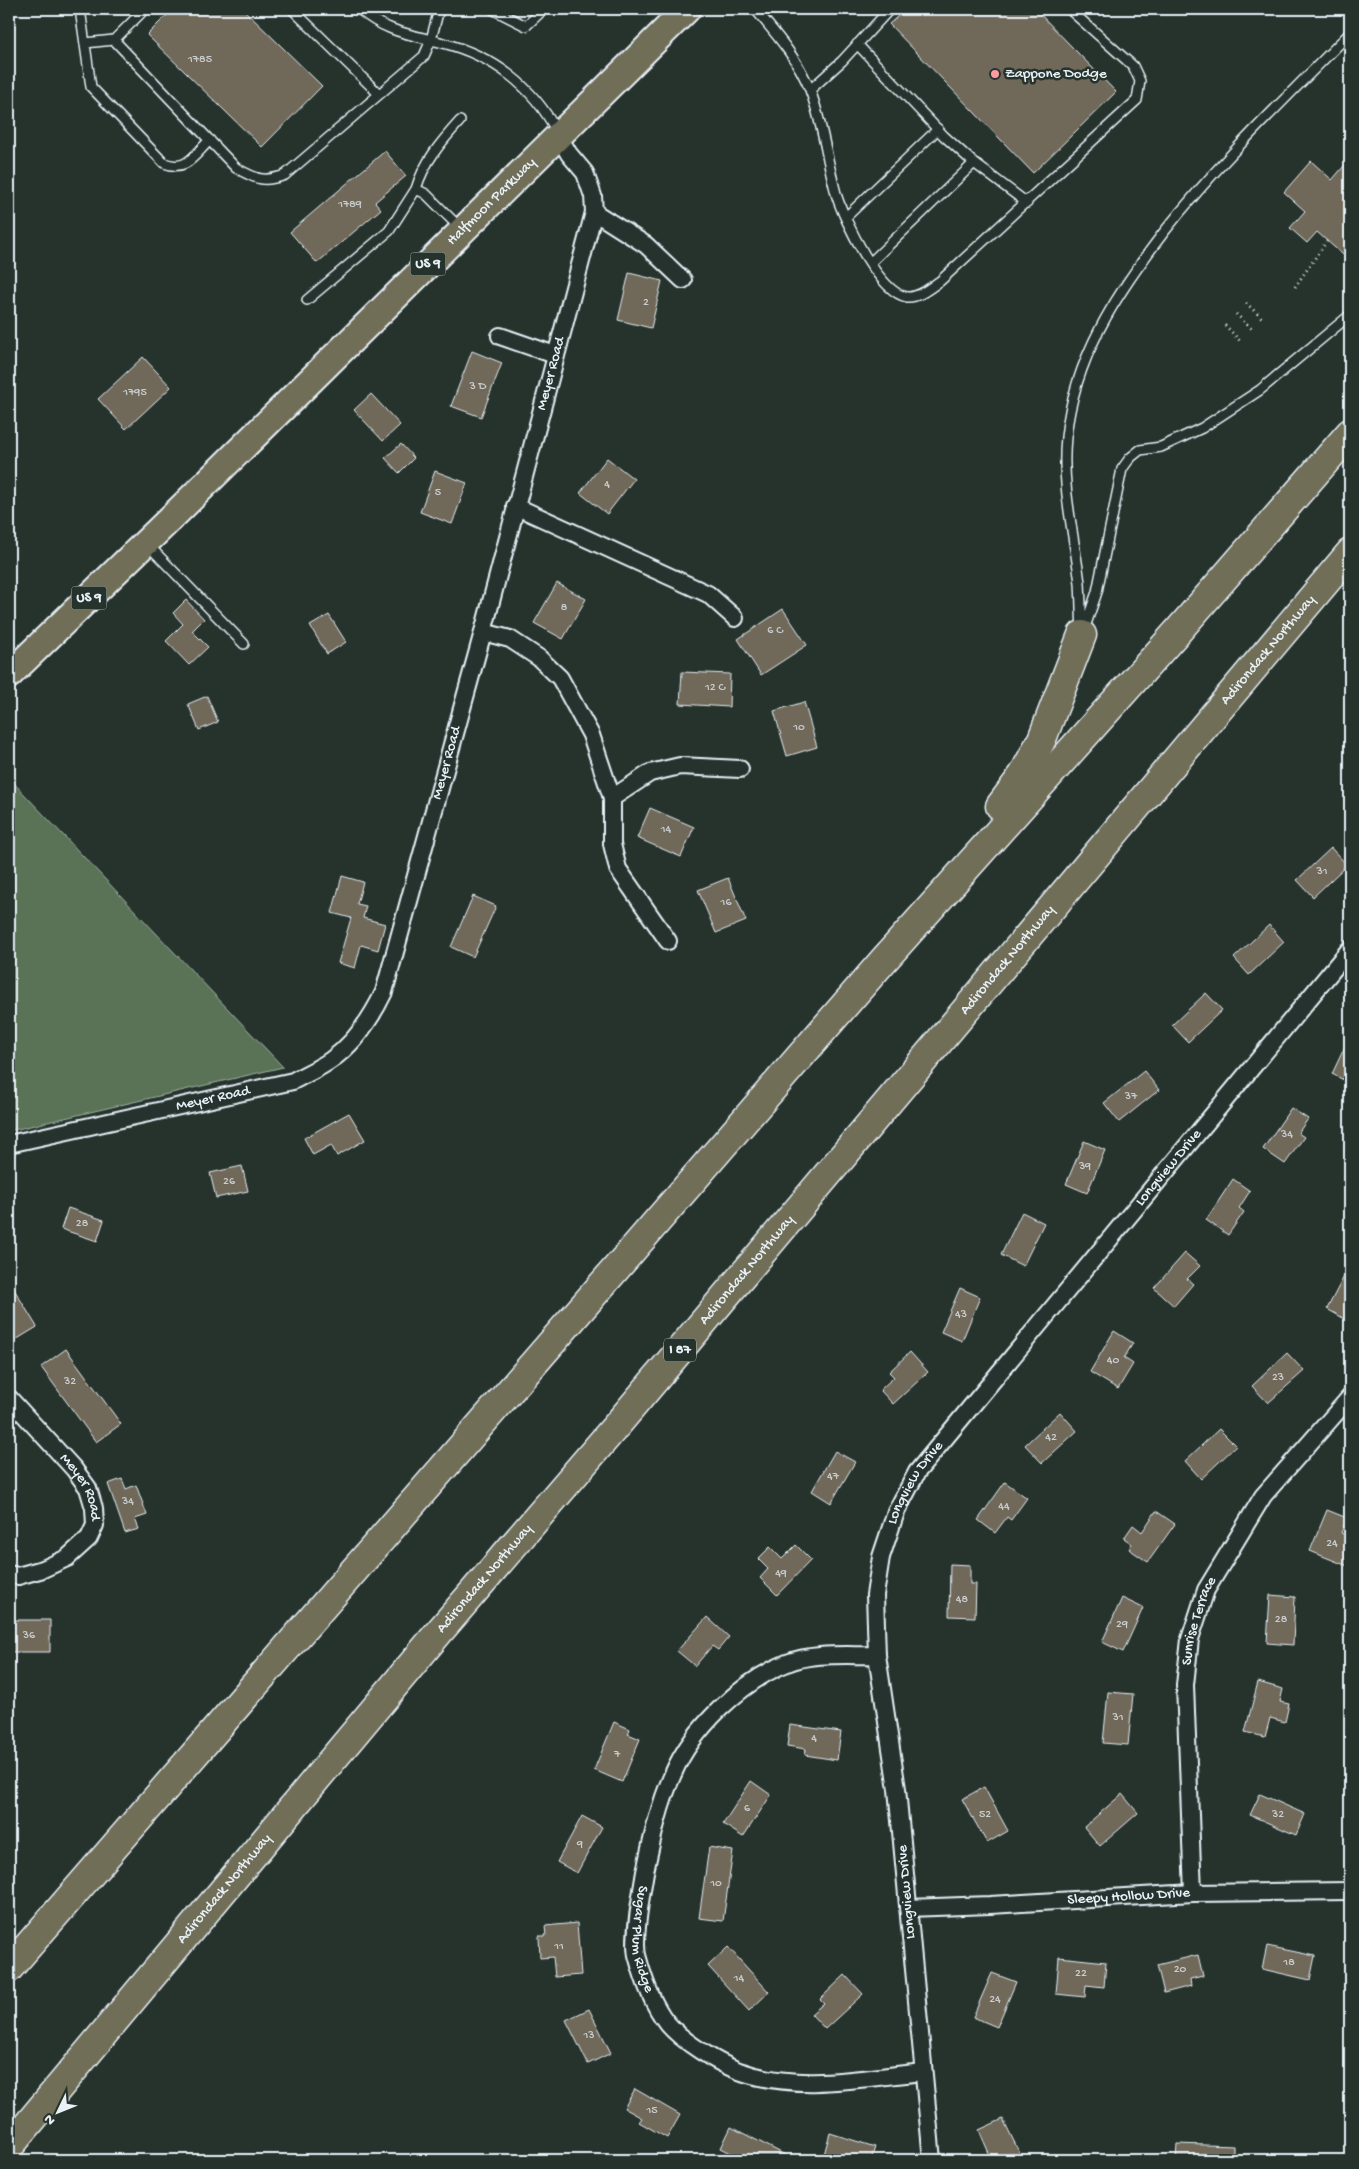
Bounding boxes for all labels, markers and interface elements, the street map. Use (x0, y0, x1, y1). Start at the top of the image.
house number: 1785 (187, 53, 212, 67)
place label: Zappone Dodge (1005, 65, 1107, 83)
marker: Zappone Dodge (989, 68, 1001, 80)
street label: Halfmoon Parkway (443, 154, 540, 249)
house number: 1789 (337, 198, 362, 212)
road number: US 9 (410, 252, 446, 276)
house number: 2 (643, 296, 649, 310)
street label: Meyer Road (533, 334, 570, 412)
house number: 3 D (469, 380, 487, 394)
house number: 1795 (122, 386, 147, 400)
house number: 4 (604, 478, 610, 492)
house number: 5 (435, 486, 441, 500)
road number: US 9 (72, 586, 106, 610)
street label: Adirondack Northway (1217, 591, 1320, 709)
house number: 8 (561, 601, 568, 615)
house number: 6 C (767, 624, 784, 638)
house number: 12 C (704, 681, 727, 695)
house number: 10 (792, 721, 805, 735)
street label: Meyer Road (428, 723, 466, 801)
house number: 14 (660, 823, 672, 837)
house number: 31 (1315, 865, 1328, 879)
house number: 16 (720, 896, 732, 910)
street label: Adirondack Northway (956, 901, 1059, 1019)
street label: Meyer Road (174, 1082, 253, 1116)
house number: 37 (1124, 1090, 1138, 1104)
street label: Longview Drive (1132, 1126, 1206, 1210)
house number: 34 (1280, 1128, 1293, 1142)
house number: 39 (1078, 1160, 1091, 1174)
house number: 26 (223, 1175, 236, 1189)
street label: Adirondack Northway (696, 1211, 799, 1329)
house number: 28 (76, 1217, 89, 1231)
house number: 43 (955, 1308, 967, 1322)
road number: I 87 (664, 1338, 696, 1362)
house number: 40 (1107, 1354, 1119, 1368)
house number: 23 (1272, 1371, 1284, 1385)
house number: 32 (63, 1375, 76, 1389)
house number: 42 (1045, 1431, 1057, 1445)
street label: Longview Drive (884, 1438, 948, 1527)
street label: Meyer Road (55, 1450, 104, 1522)
house number: 47 (827, 1470, 840, 1484)
house number: 34 (121, 1495, 134, 1509)
house number: 44 (998, 1500, 1010, 1514)
street label: Adirondack Northway (433, 1520, 537, 1637)
house number: 24 (1326, 1537, 1338, 1551)
house number: 49 (775, 1567, 787, 1581)
street label: Sunrise Terrace (1178, 1573, 1221, 1666)
house number: 48 (956, 1593, 969, 1607)
house number: 28 (1275, 1613, 1288, 1627)
house number: 29 (1116, 1618, 1128, 1632)
house number: 36 (22, 1629, 36, 1643)
house number: 31 (1111, 1711, 1124, 1725)
house number: 4 (811, 1732, 817, 1746)
house number: 7 (613, 1748, 621, 1762)
house number: 6 (744, 1802, 751, 1816)
house number: 52 (979, 1808, 991, 1822)
house number: 32 (1271, 1808, 1284, 1822)
street label: Adirondack Northway (173, 1830, 276, 1948)
house number: 9 (576, 1838, 583, 1852)
street label: Longview Drive (894, 1844, 920, 1940)
house number: 10 (709, 1877, 722, 1891)
street label: Sugar Plum Ridge (627, 1884, 658, 1996)
street label: Sleepy Hollow Drive (1067, 1884, 1191, 1909)
house number: 11 (553, 1940, 564, 1954)
house number: 18 (1282, 1956, 1295, 1970)
house number: 20 (1174, 1963, 1187, 1977)
house number: 22 (1075, 1967, 1087, 1981)
house number: 14 (733, 1972, 745, 1986)
house number: 24 (989, 1993, 1001, 2007)
house number: 13 (582, 2029, 595, 2043)
north arrow (32, 2086, 82, 2136)
house number: 15 (645, 2104, 658, 2118)
text: N (41, 2110, 60, 2128)

